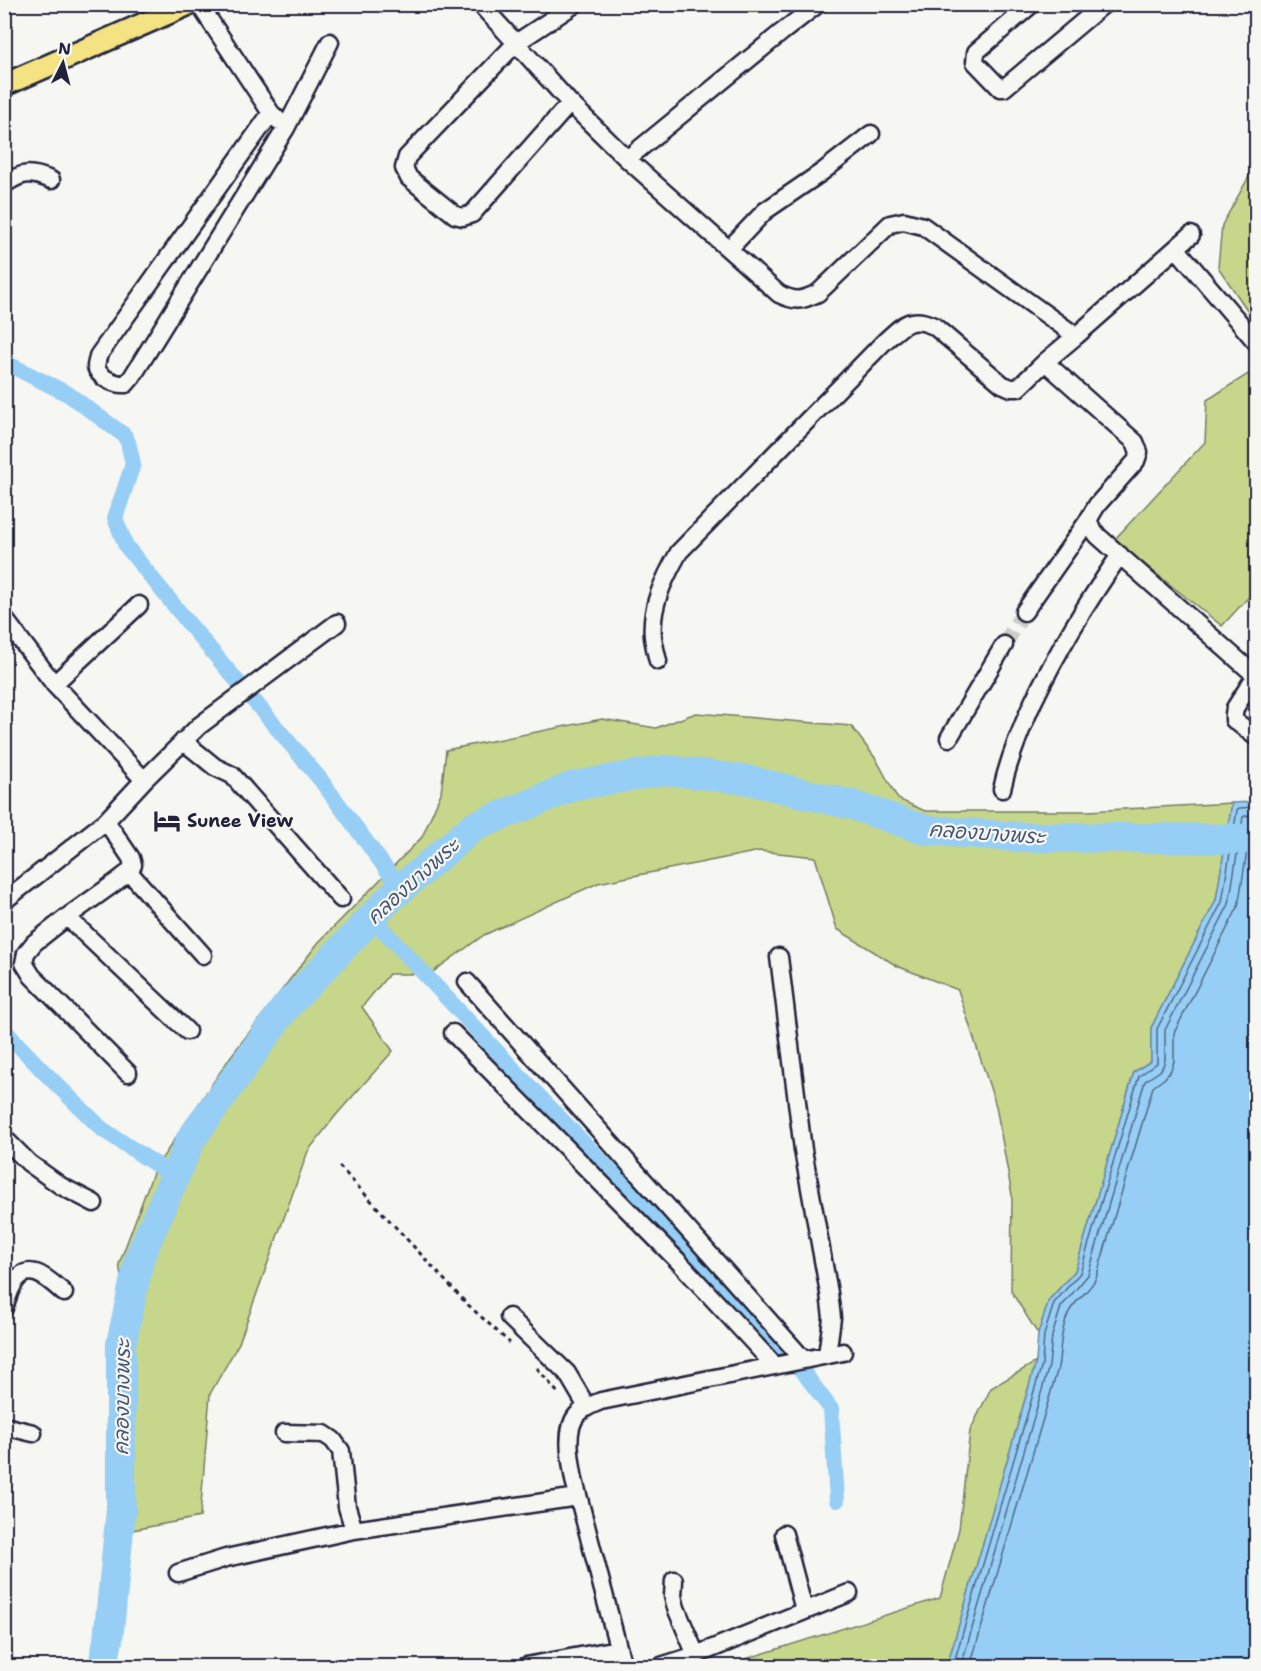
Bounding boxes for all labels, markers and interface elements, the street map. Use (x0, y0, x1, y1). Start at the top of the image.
north arrow (33, 33, 93, 93)
text: N (57, 37, 72, 60)
hotel icon: Sunee View (152, 806, 182, 836)
place label: Sunee View (187, 809, 294, 833)
water label: คลองบางพระ (928, 816, 1047, 850)
water label: คลองบางพระ (361, 832, 466, 930)
water label: คลองบางพระ (108, 1337, 136, 1455)

